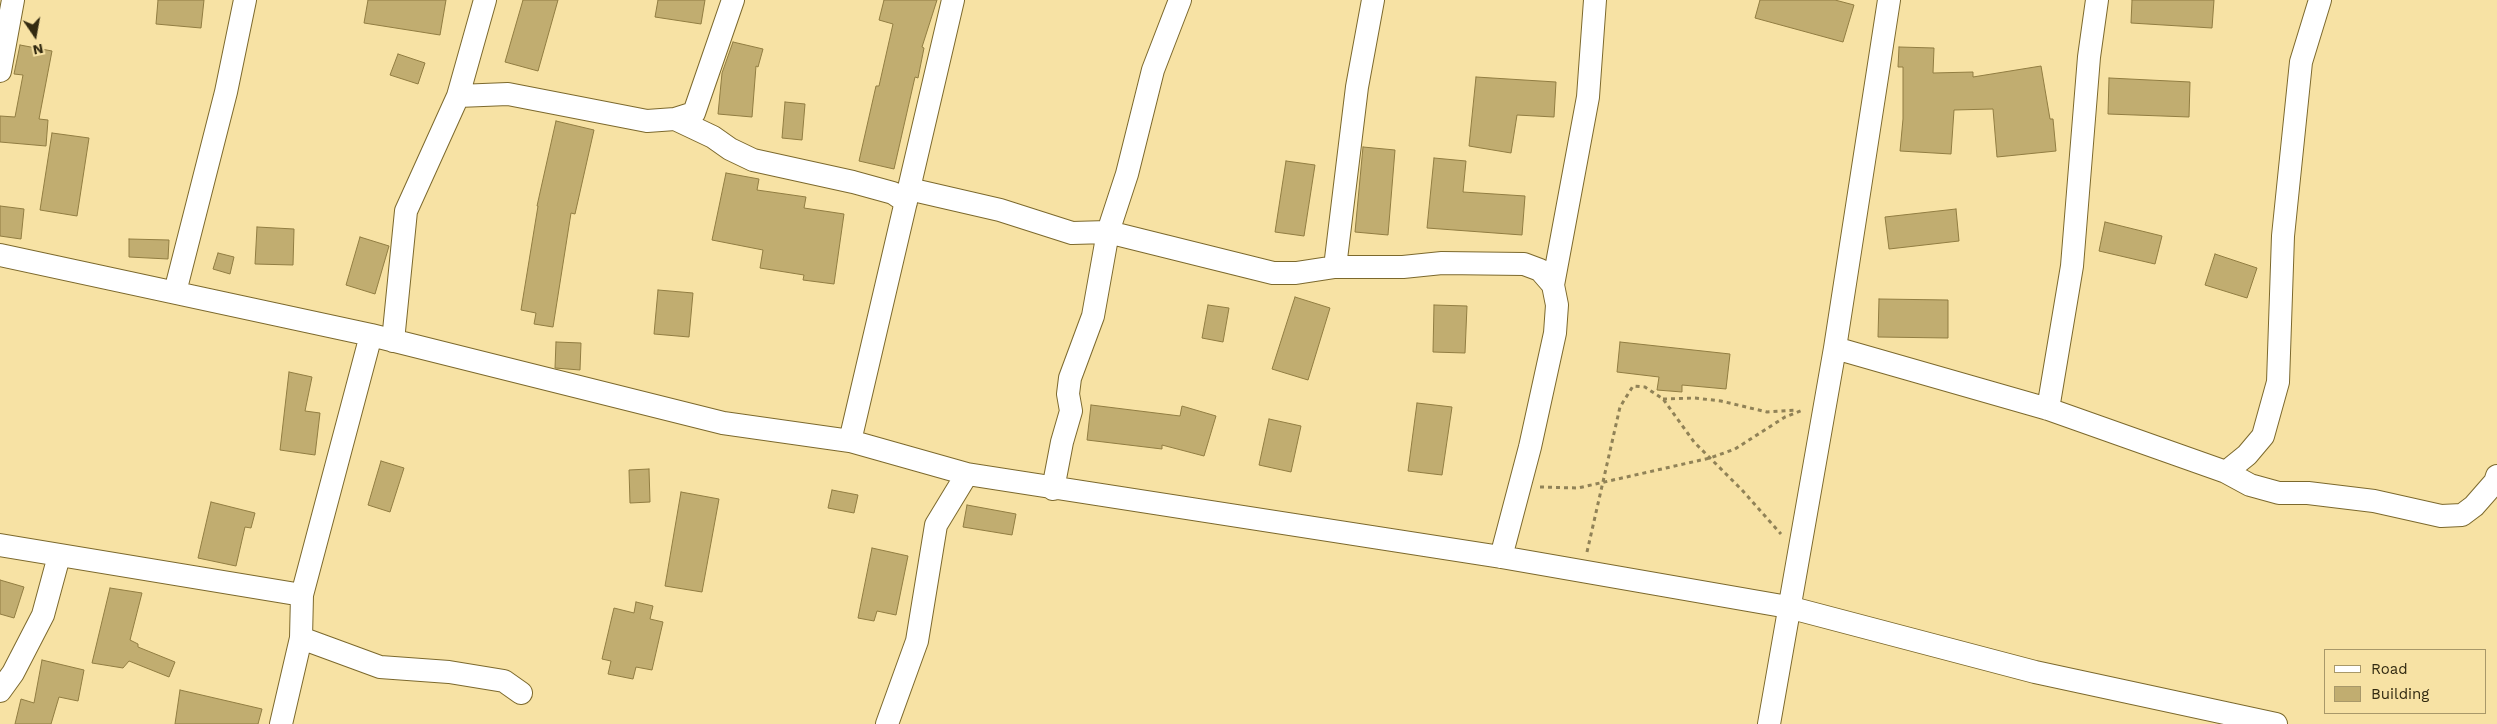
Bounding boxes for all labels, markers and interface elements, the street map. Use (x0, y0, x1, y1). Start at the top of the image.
north arrow (10, 10, 60, 60)
text: N (31, 41, 45, 59)
legend (2324, 649, 2487, 714)
text: Road (2371, 660, 2408, 678)
text: Building (2371, 685, 2429, 703)

